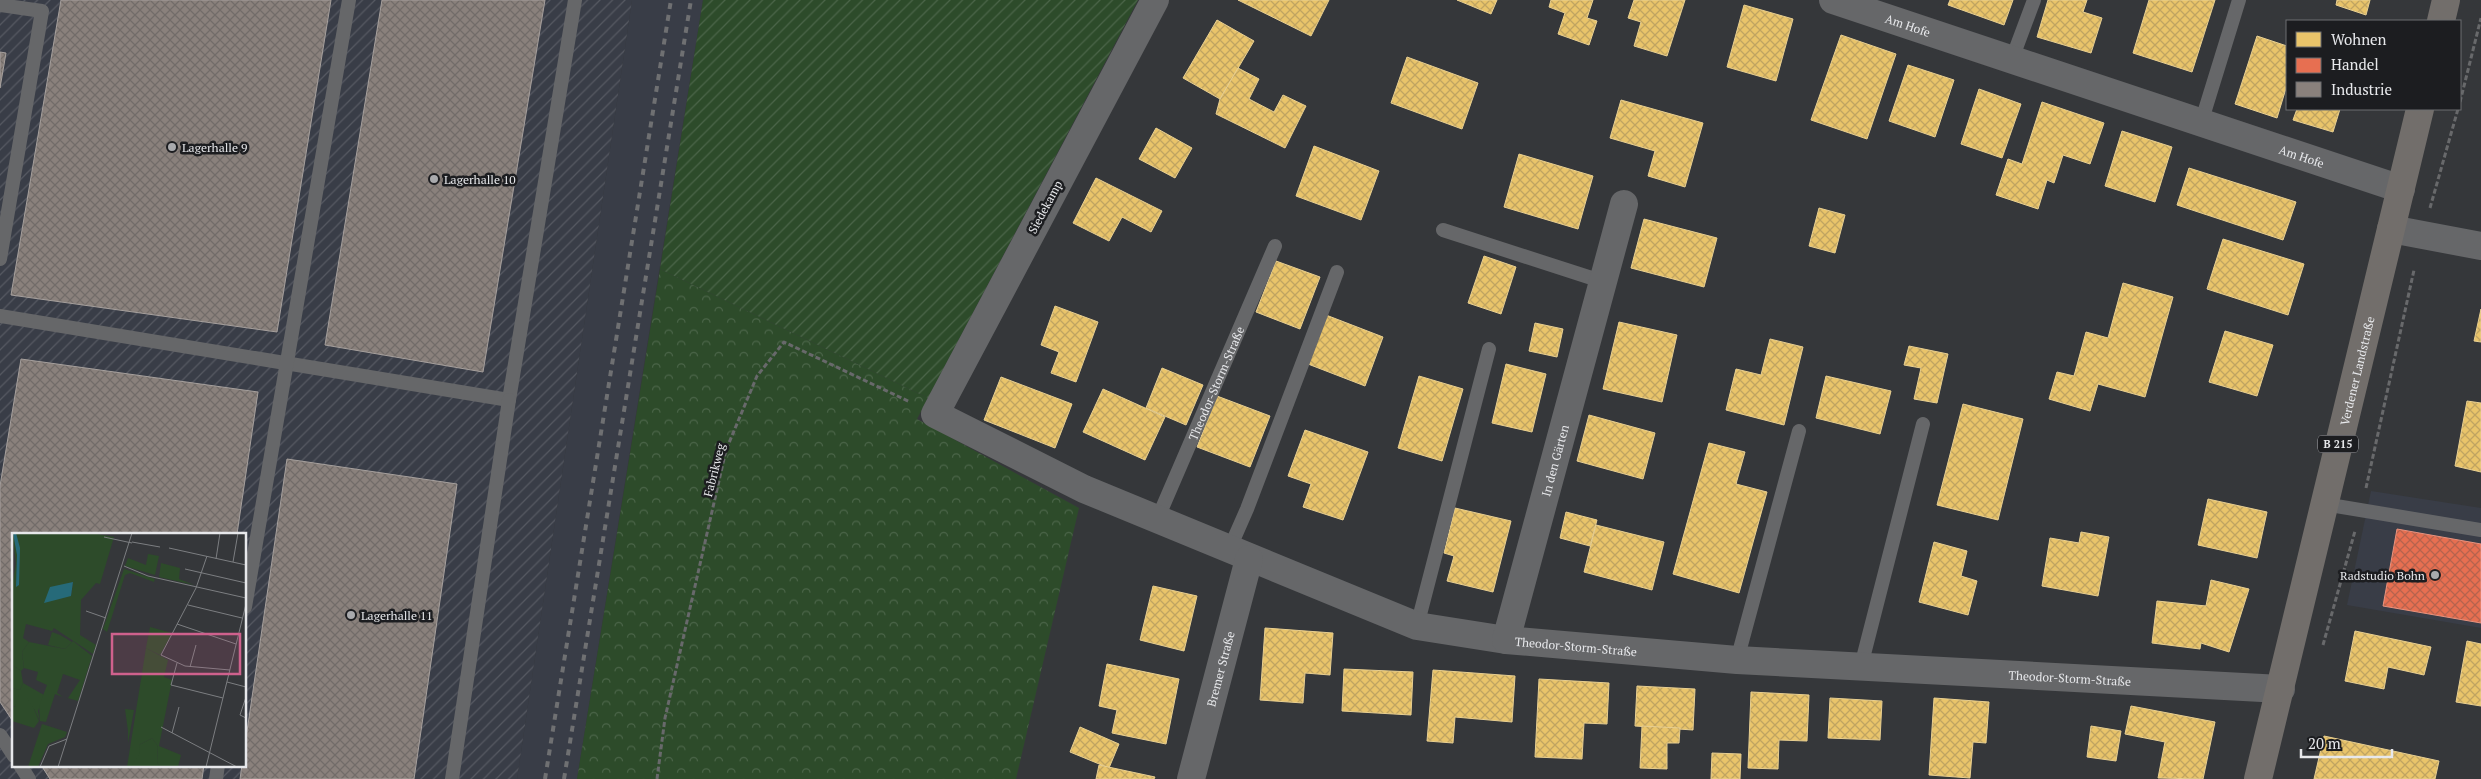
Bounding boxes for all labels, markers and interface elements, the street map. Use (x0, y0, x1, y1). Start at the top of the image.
street label: Am Hofe (1883, 10, 1933, 39)
legend (2286, 20, 2461, 110)
text: Wohnen (2331, 29, 2387, 49)
text: Handel (2331, 54, 2379, 74)
text: Industrie (2331, 79, 2392, 99)
place label: Lagerhalle 9 (182, 140, 247, 155)
marker: Lagerhalle 9 (166, 141, 178, 153)
street label: Am Hofe (2277, 141, 2326, 170)
place label: Lagerhalle 10 (444, 172, 516, 187)
marker: Lagerhalle 10 (428, 173, 440, 185)
street label: Siedekamp (1025, 178, 1065, 236)
street label: Verdener Landstraße (2336, 315, 2377, 427)
street label: Theodor-Storm-Straße (1185, 324, 1247, 442)
street label: In den Gärten (1538, 423, 1571, 498)
road number: B 215 (2318, 436, 2358, 452)
street label: Fabrikweg (700, 441, 728, 498)
inset map (12, 533, 246, 766)
place label: Radstudio Bohn (2340, 568, 2425, 583)
marker: Radstudio Bohn (2429, 569, 2441, 581)
place label: Lagerhalle 11 (361, 608, 433, 623)
marker: Lagerhalle 11 (345, 609, 357, 621)
street label: Bremer Straße (1203, 630, 1237, 708)
street label: Theodor-Storm-Straße (1514, 633, 1638, 659)
street label: Theodor-Storm-Straße (2008, 667, 2131, 688)
scale bar (2301, 726, 2392, 758)
text: 20 m (2308, 733, 2341, 753)

